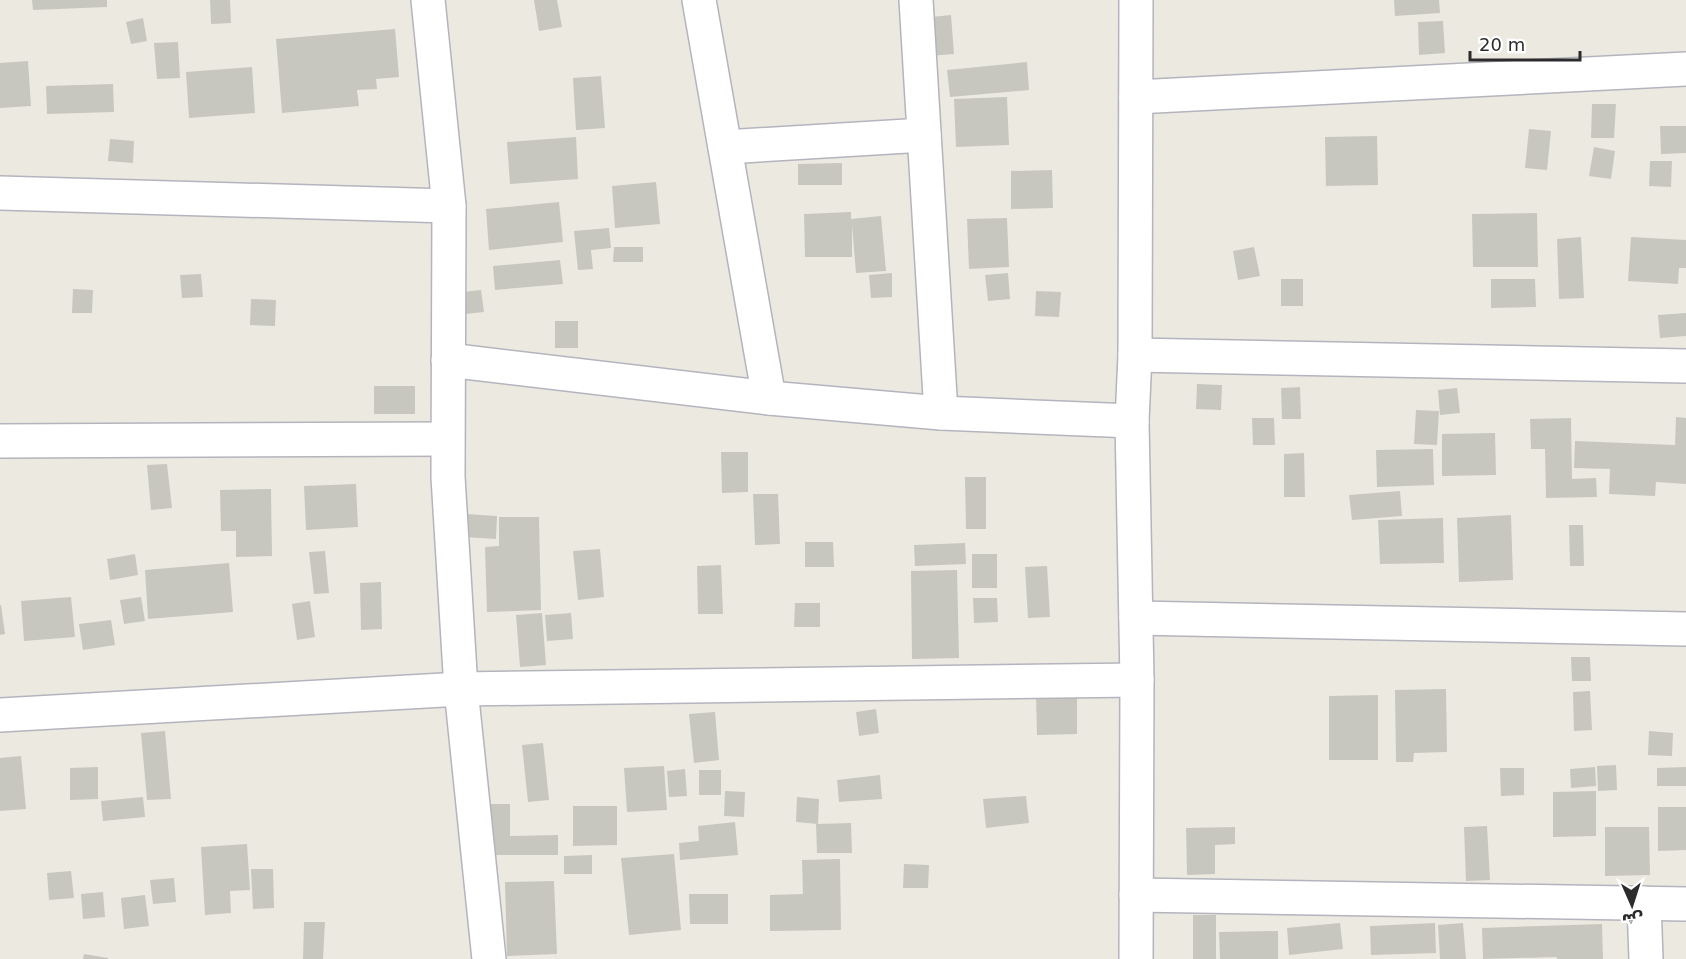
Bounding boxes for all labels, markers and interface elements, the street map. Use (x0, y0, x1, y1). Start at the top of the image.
scale bar (1470, 24, 1580, 62)
text: 20 m (1479, 34, 1525, 55)
north arrow (1602, 875, 1662, 935)
text: ش (1621, 909, 1644, 930)

